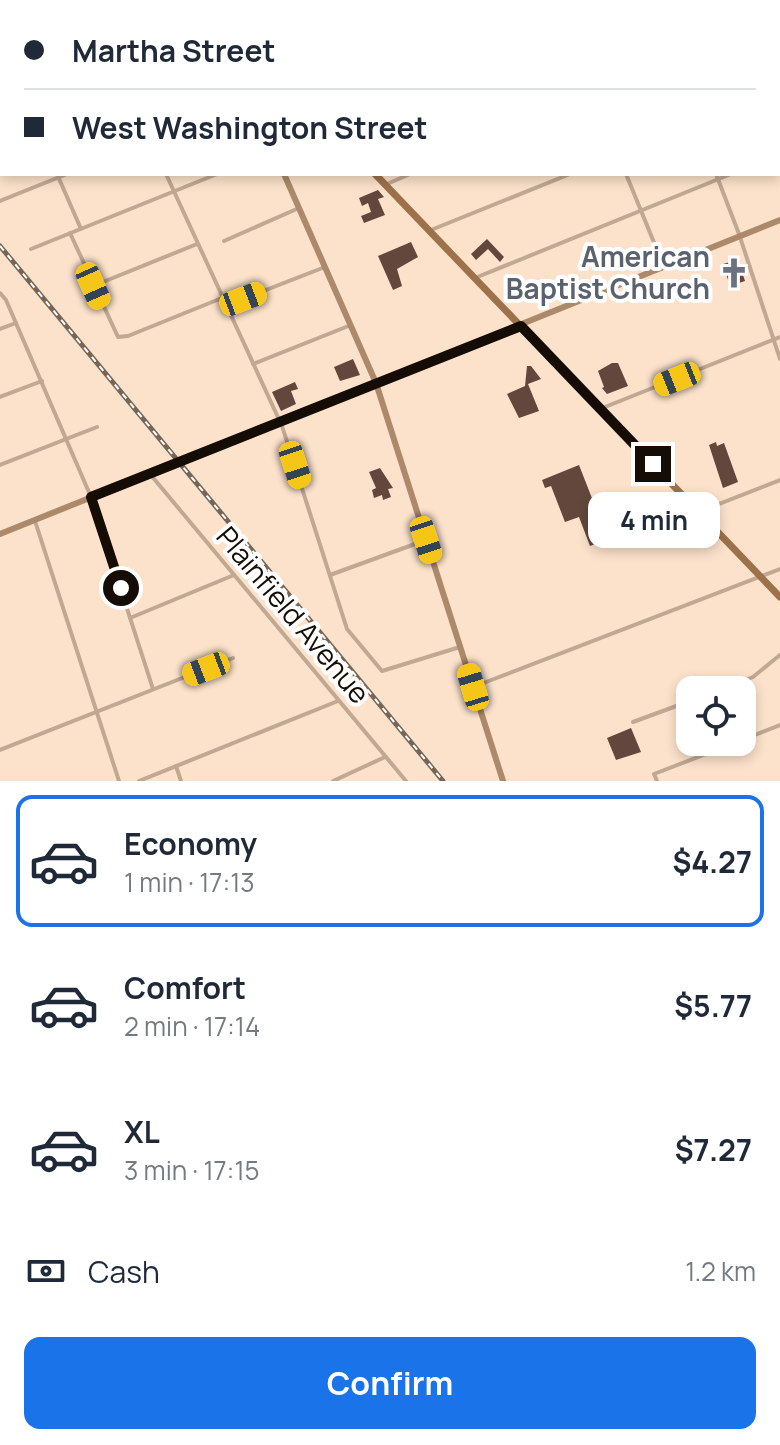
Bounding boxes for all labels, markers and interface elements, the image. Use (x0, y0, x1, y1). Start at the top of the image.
text: Martha Street (72, 30, 275, 71)
text: West Washington Street (72, 107, 428, 148)
place label: American Baptist Church (506, 237, 710, 307)
church icon: American Baptist Church (717, 256, 751, 290)
car (72, 259, 114, 313)
car (216, 279, 270, 319)
car (650, 359, 704, 399)
car (276, 438, 314, 492)
route end (635, 446, 671, 482)
callout: 4 min (587, 492, 719, 548)
text: 4 min (620, 502, 688, 538)
car (407, 513, 445, 567)
street label: Plainfield Avenue (208, 518, 379, 711)
route start (103, 570, 139, 606)
car (179, 649, 233, 689)
car (455, 661, 491, 713)
map controls (676, 676, 756, 756)
button: locate (676, 676, 756, 756)
text: Economy (124, 823, 257, 864)
icon: car (28, 825, 100, 897)
text: $4.27 (673, 841, 752, 882)
text: 1 min · 17:13 (124, 864, 255, 900)
text: Comfort (124, 967, 246, 1008)
icon: car (28, 969, 100, 1041)
text: $5.77 (674, 985, 752, 1026)
text: 2 min · 17:14 (124, 1008, 260, 1044)
text: XL (124, 1111, 160, 1152)
icon: car (28, 1113, 100, 1185)
text: $7.27 (675, 1129, 752, 1170)
text: 3 min · 17:15 (124, 1152, 260, 1188)
icon: cash (24, 1249, 68, 1293)
text: Cash (88, 1251, 160, 1292)
text: 1.2 km (685, 1253, 756, 1289)
button: Confirm (24, 1337, 756, 1429)

